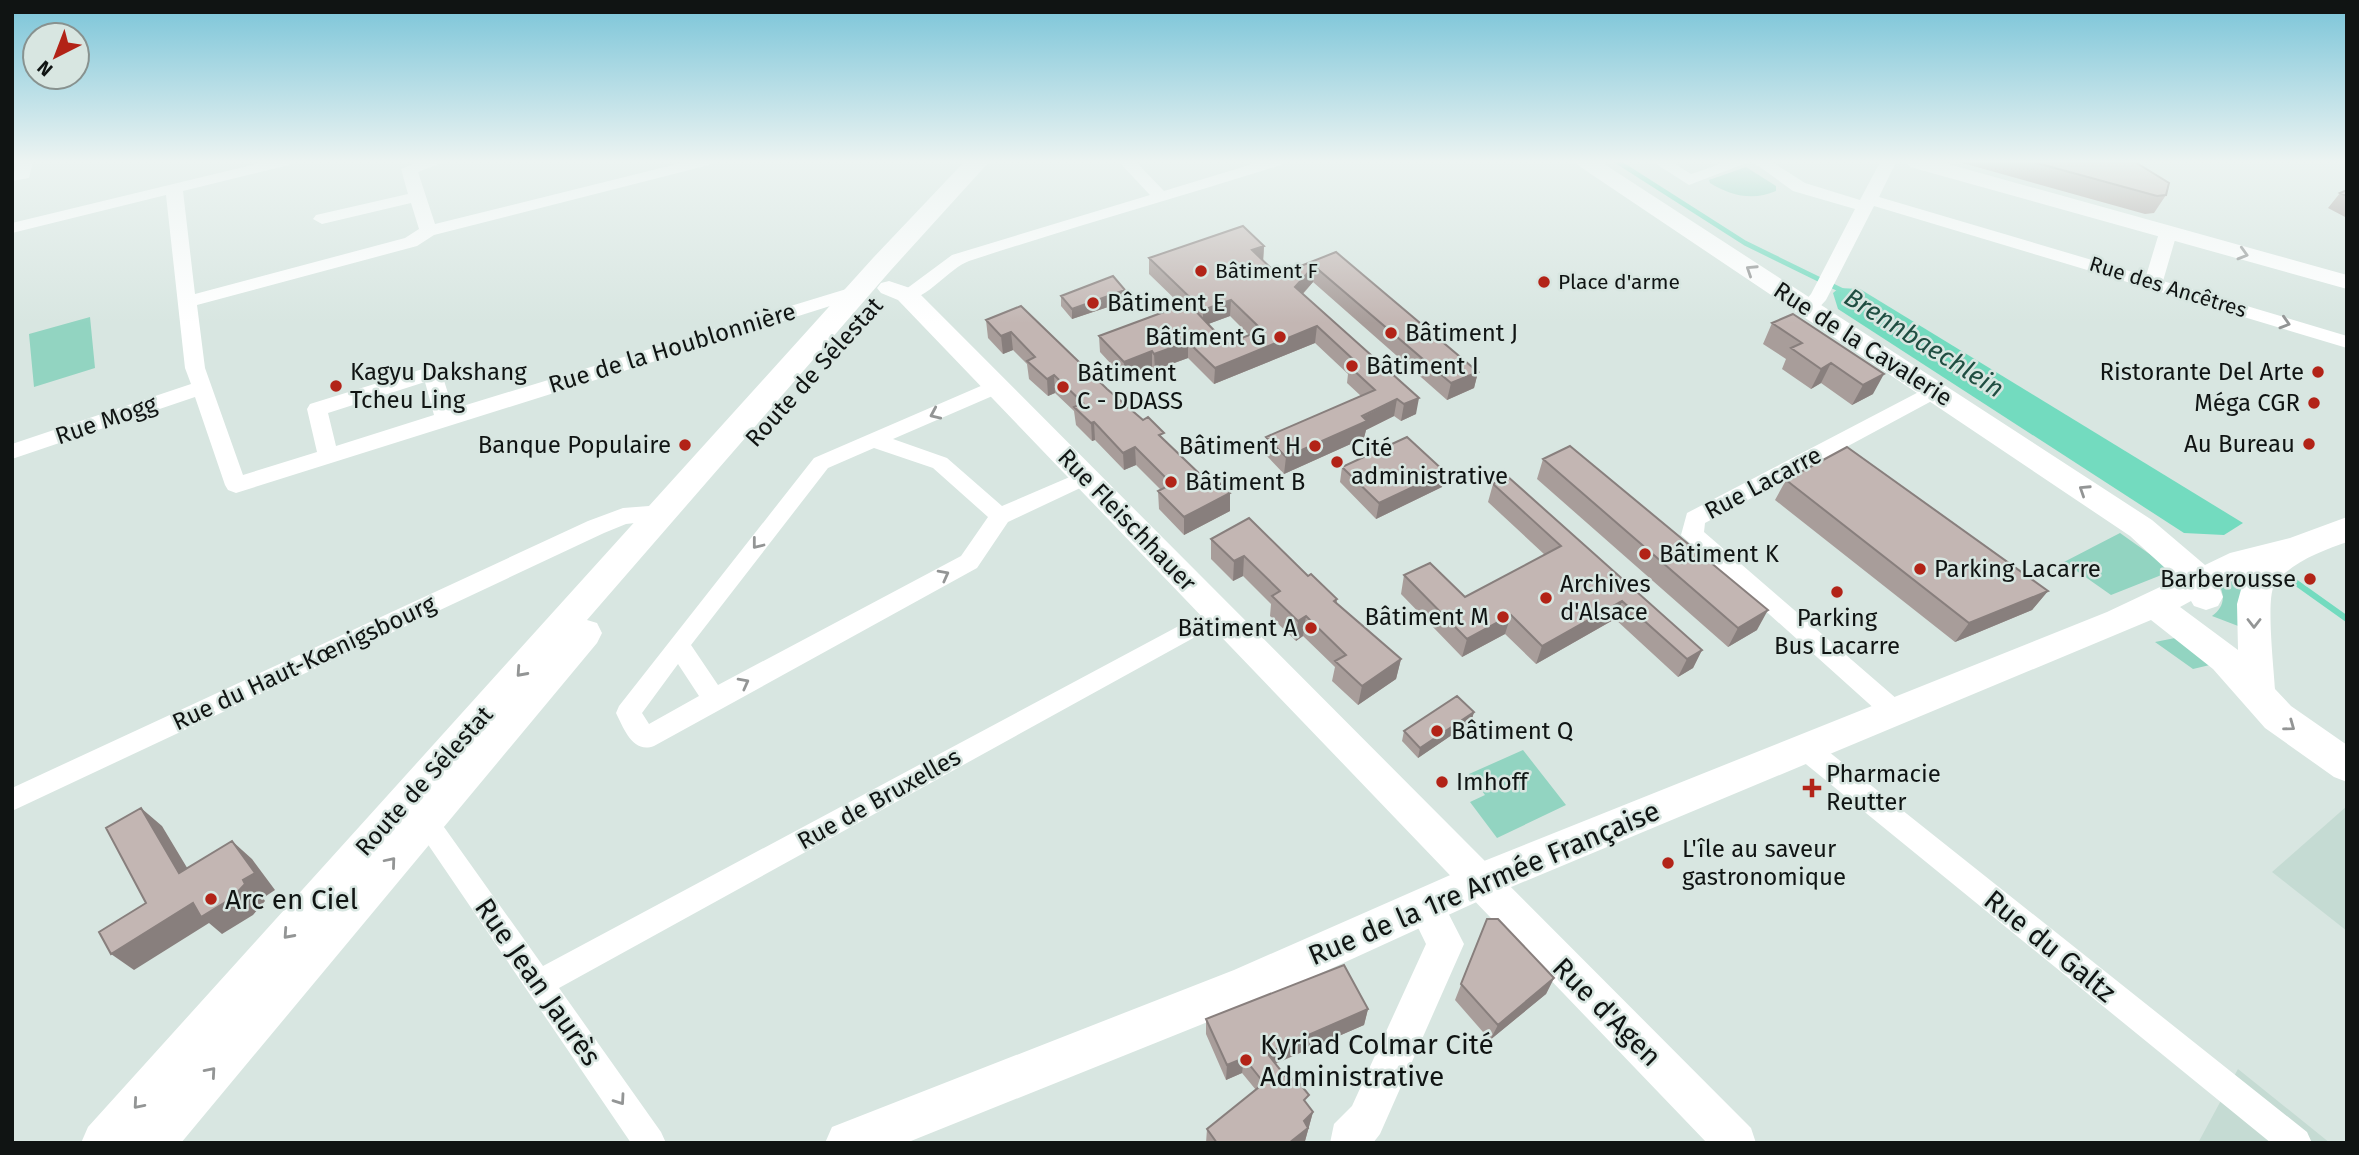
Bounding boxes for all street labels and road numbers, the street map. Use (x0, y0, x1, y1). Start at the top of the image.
street label: Rue des Ancêtres (2086, 251, 2250, 323)
street label: Rue de la Cavalerie (1768, 276, 1958, 412)
street label: Route de Sélestat (740, 291, 889, 452)
street label: Rue de la Houblonnière (545, 297, 799, 399)
street label: Rue Mogg (52, 389, 161, 450)
street label: Rue Lacarre (1700, 441, 1826, 525)
street label: Rue Fleischhauer (1052, 443, 1202, 597)
street label: Rue du Haut-Kœnigsbourg (168, 589, 440, 736)
street label: Route de Sélestat (350, 700, 499, 861)
street label: Rue de Bruxelles (792, 743, 966, 855)
street label: Rue de la 1re Armée Française (1303, 794, 1665, 972)
street label: Rue du Galtz (1978, 883, 2122, 1009)
street label: Rue Jean Jaurès (468, 892, 608, 1072)
street label: Rue d'Agen (1546, 951, 1668, 1073)

